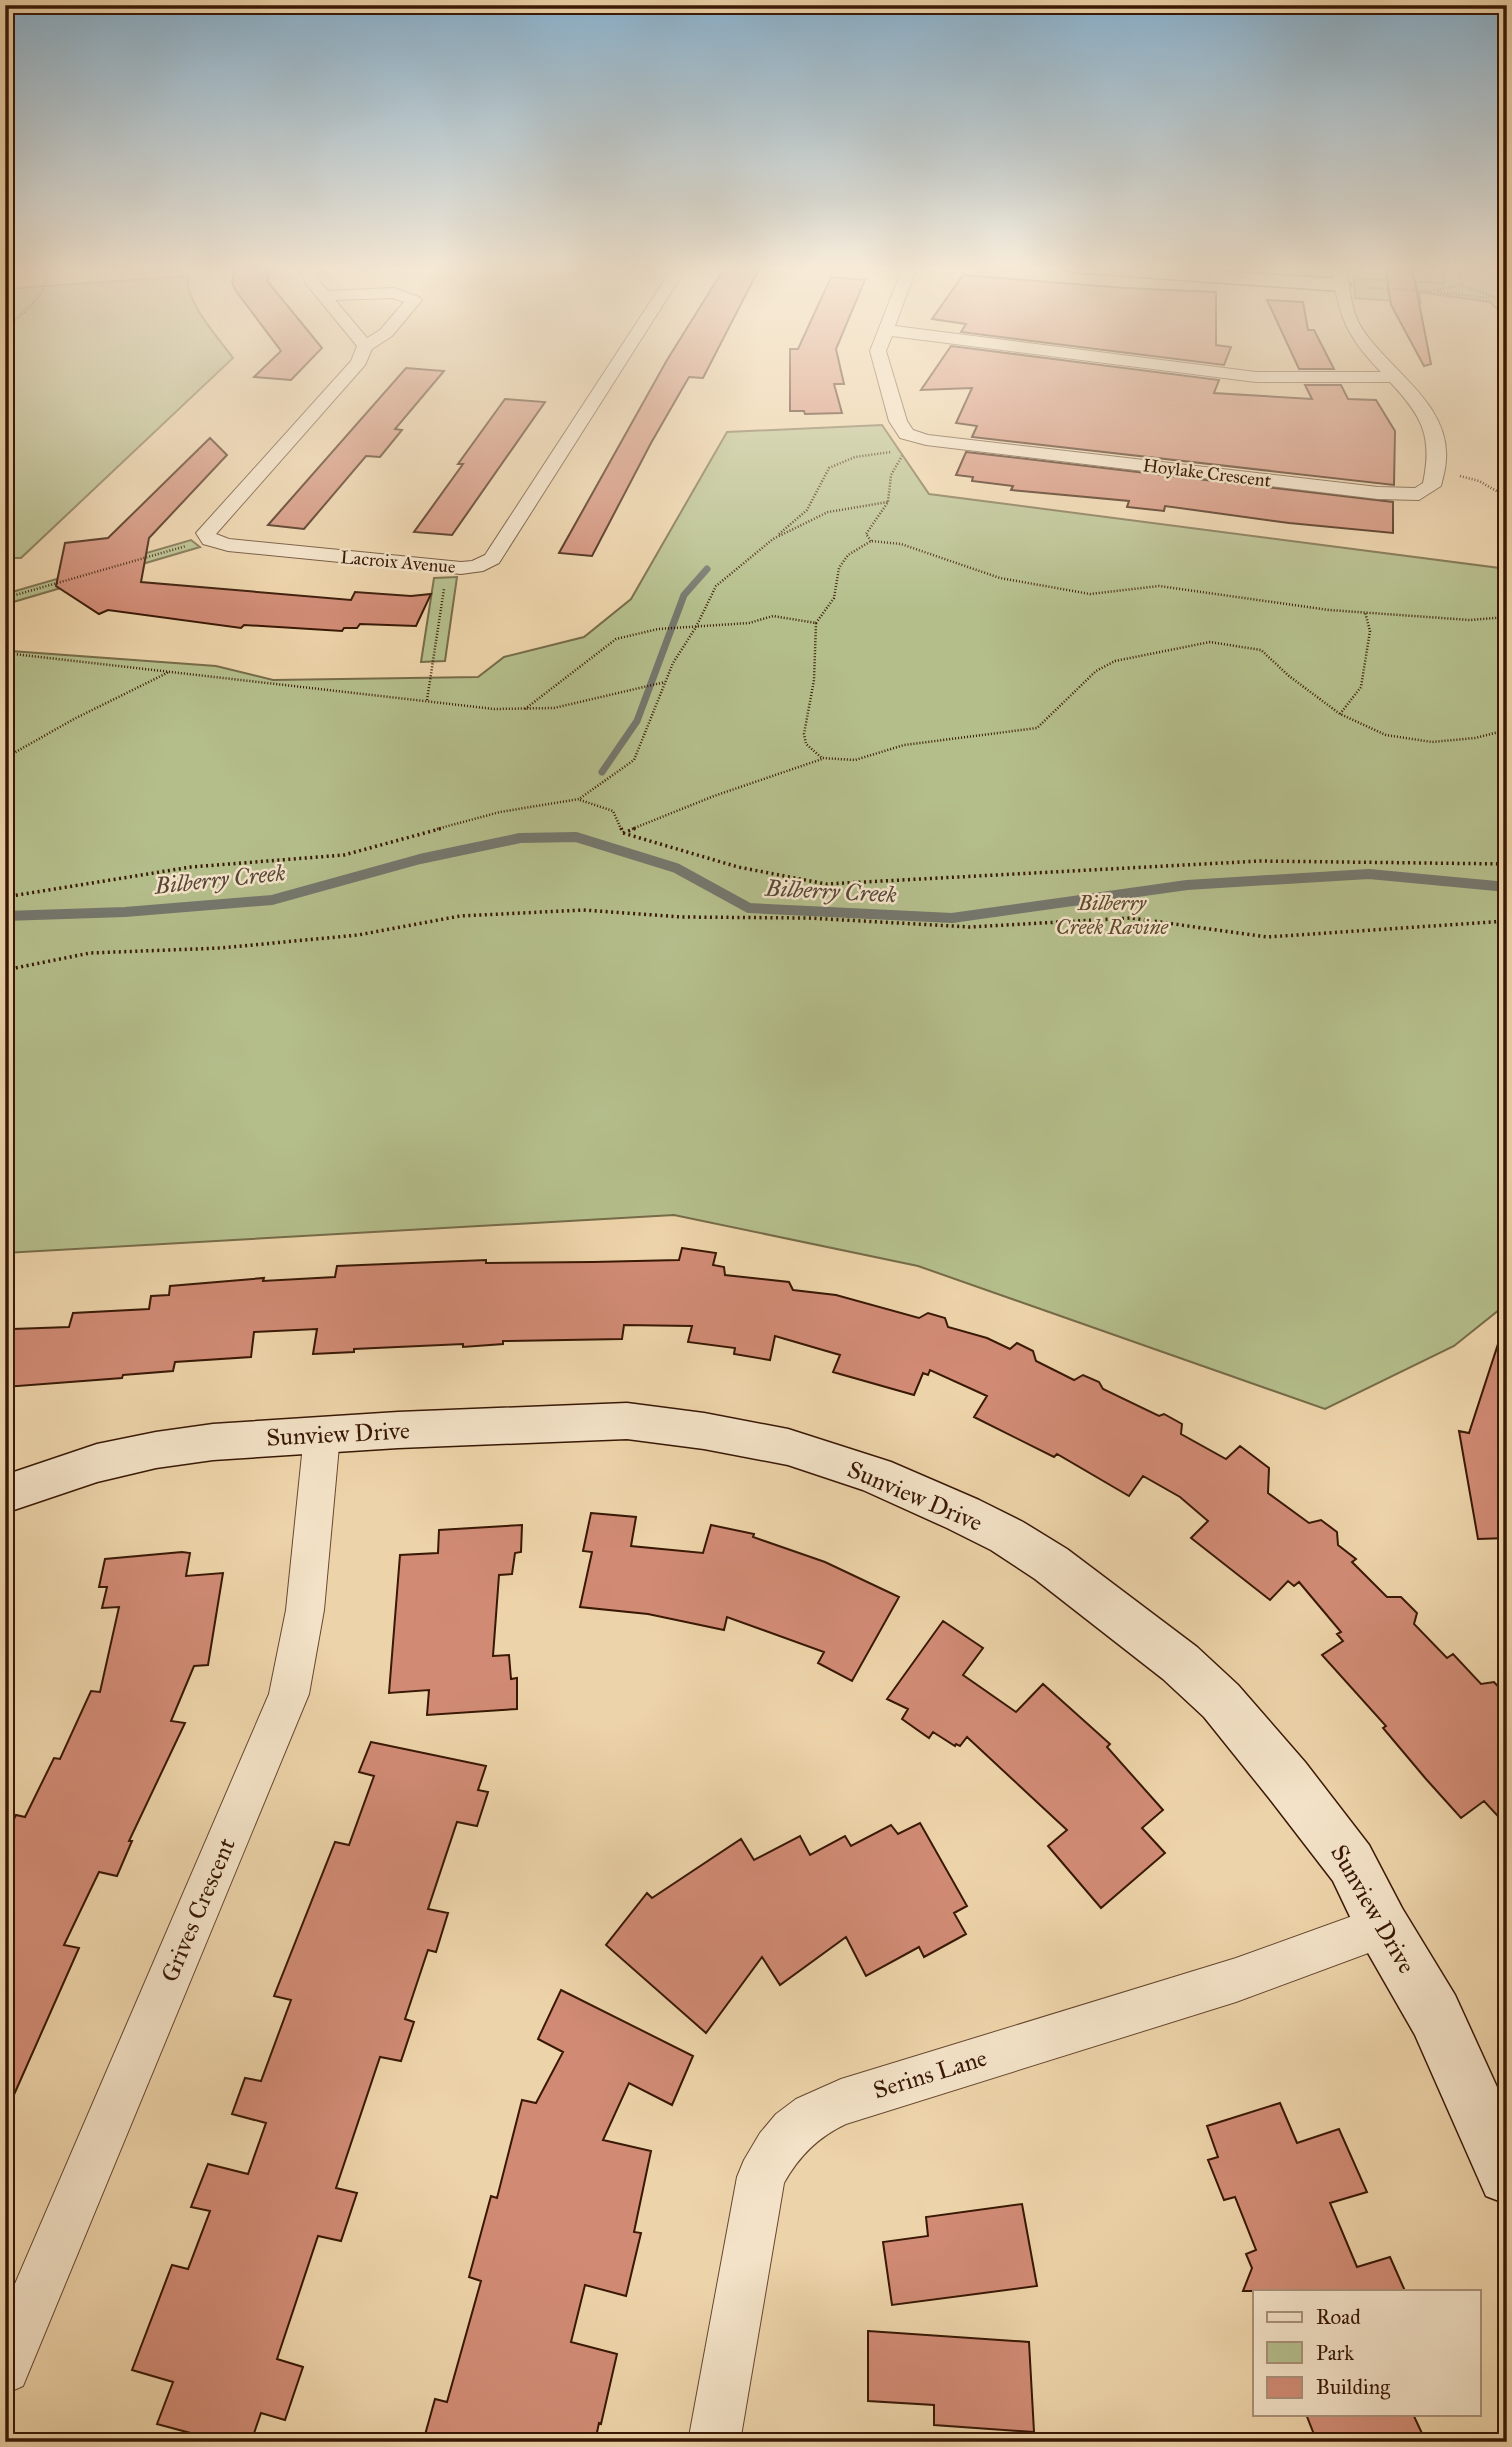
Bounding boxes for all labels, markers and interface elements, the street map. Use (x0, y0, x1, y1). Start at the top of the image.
street label: Hoylake Crescent (1142, 454, 1273, 492)
street label: Lacroix Avenue (340, 546, 456, 578)
water label: Bilberry Creek (152, 858, 287, 900)
water label: Bilberry Creek (764, 874, 897, 908)
park label: Bilberry Creek Ravine (1056, 890, 1169, 940)
street label: Sunview Drive (265, 1415, 411, 1453)
street label: Sunview Drive (843, 1454, 987, 1538)
street label: Grives Crescent (154, 1833, 242, 1986)
street label: Sunview Drive (1324, 1839, 1422, 1979)
street label: Serins Lane (870, 2043, 990, 2105)
legend (1253, 2290, 1480, 2416)
text: Road (1316, 2304, 1361, 2330)
text: Park (1316, 2340, 1354, 2366)
text: Building (1316, 2374, 1390, 2400)

